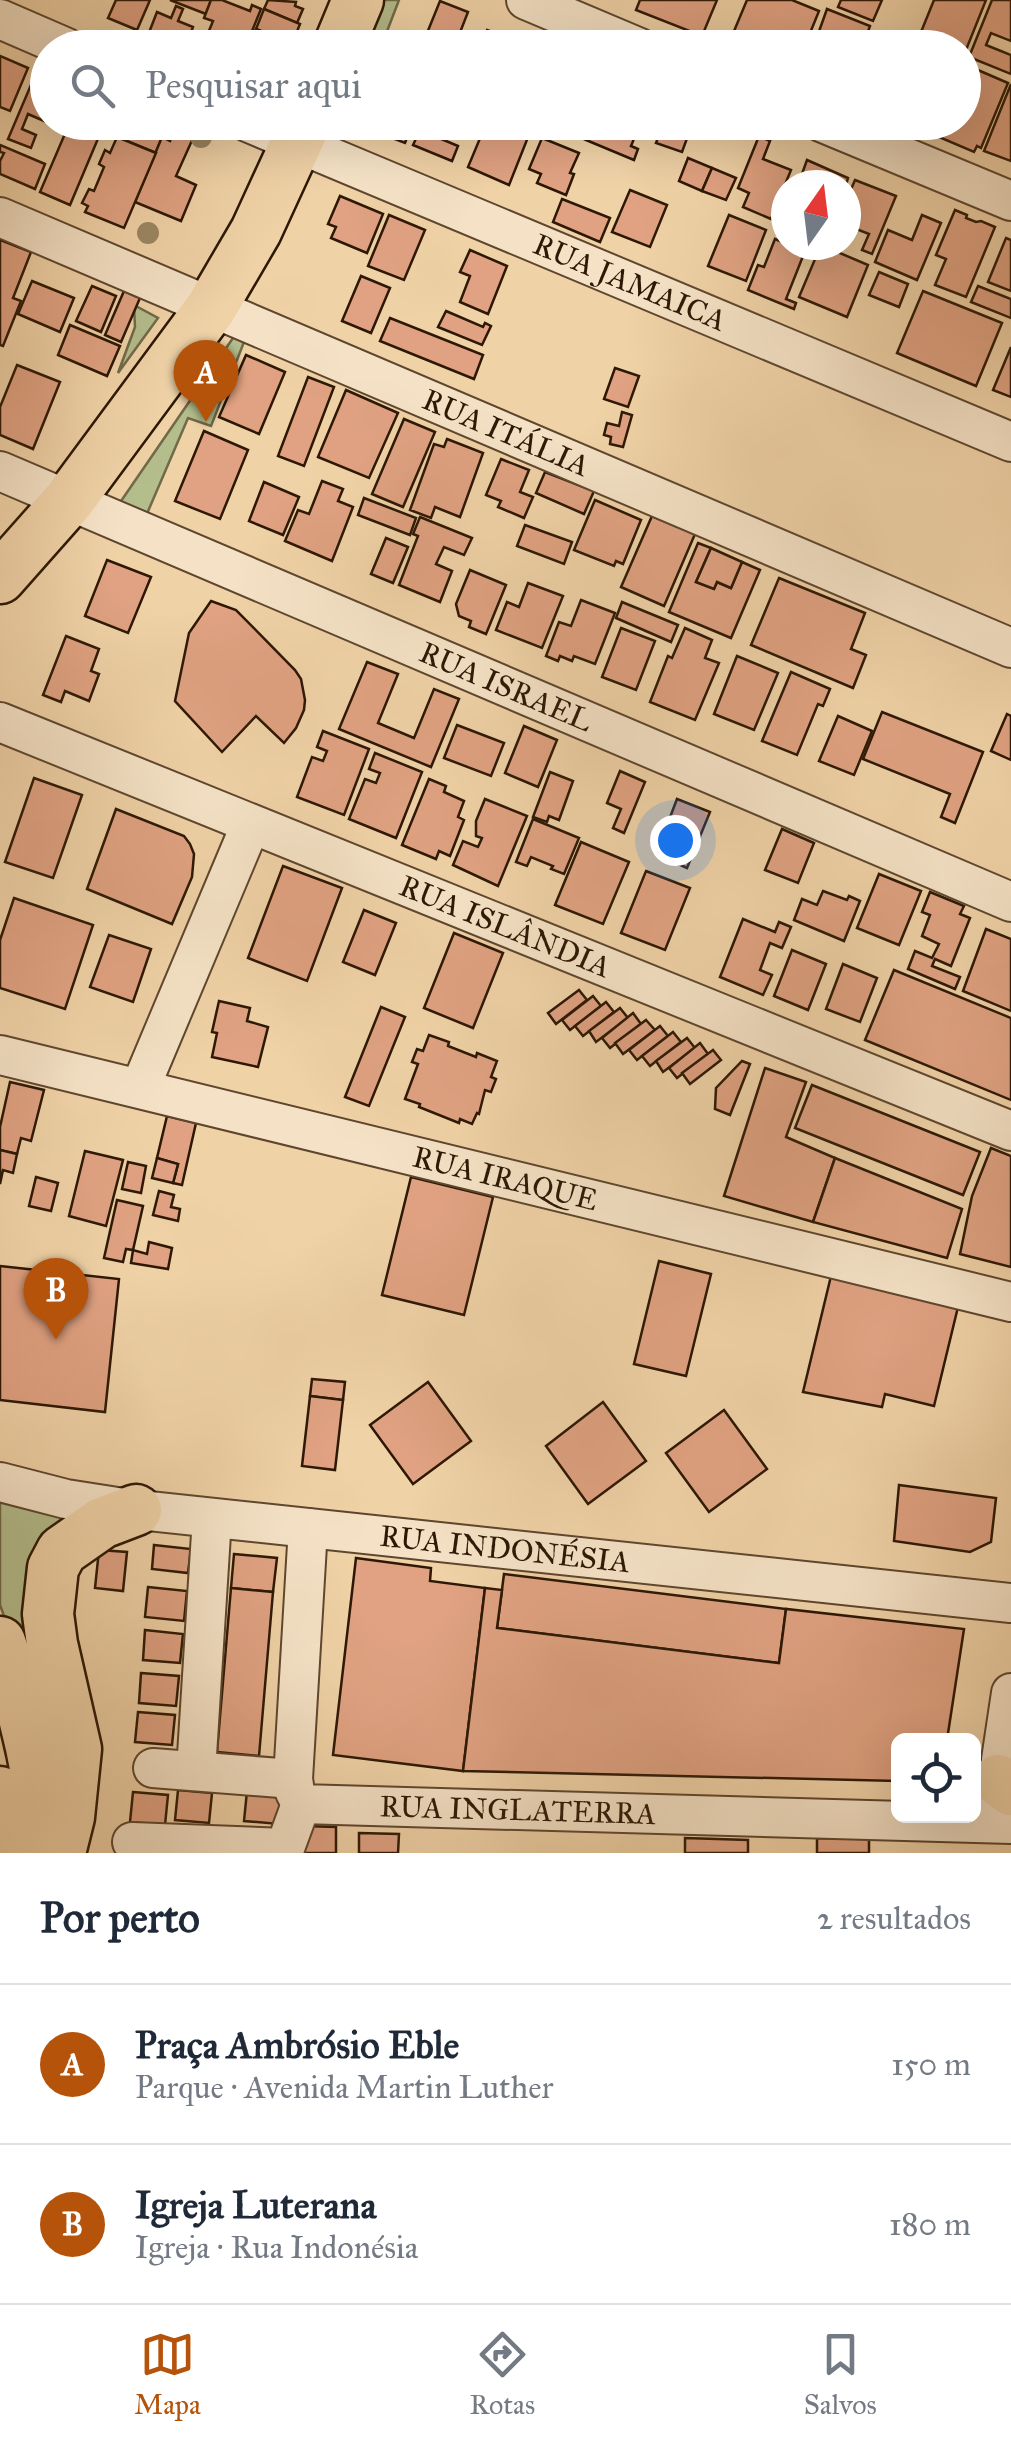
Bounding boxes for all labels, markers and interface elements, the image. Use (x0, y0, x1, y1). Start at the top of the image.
search box (30, 30, 981, 140)
icon: search (65, 58, 120, 113)
text: Pesquisar aqui (145, 62, 362, 108)
north arrow (771, 170, 861, 260)
street label: RUA JAMAICA (528, 226, 732, 339)
pin: A (174, 340, 238, 422)
street label: RUA ITÁLIA (417, 381, 595, 484)
street label: RUA ISRAEL (414, 634, 598, 739)
your location (650, 815, 701, 866)
street label: RUA ISLÂNDIA (394, 868, 616, 985)
street label: RUA IRAQUE (409, 1138, 601, 1218)
pin: B (23, 1258, 88, 1340)
street label: RUA INDONÉSIA (378, 1518, 632, 1580)
map controls (891, 1733, 981, 1823)
button: locate (891, 1733, 981, 1823)
street label: RUA INGLATERRA (379, 1788, 657, 1832)
text: Por perto (40, 1892, 200, 1944)
text: 2 resultados (817, 1899, 971, 1938)
text: Praça Ambrósio Eble (135, 2022, 459, 2068)
text: A (62, 2045, 83, 2084)
text: 150 m (891, 2045, 971, 2084)
text: Parque · Avenida Martin Luther (135, 2068, 553, 2107)
text: Igreja Luterana (135, 2182, 376, 2228)
text: B (62, 2205, 83, 2244)
text: 180 m (889, 2205, 971, 2244)
text: Igreja · Rua Indonésia (135, 2228, 418, 2267)
tab: Mapa (134, 2327, 201, 2422)
tab: Rotas (469, 2327, 535, 2422)
tab: Salvos (804, 2327, 877, 2422)

